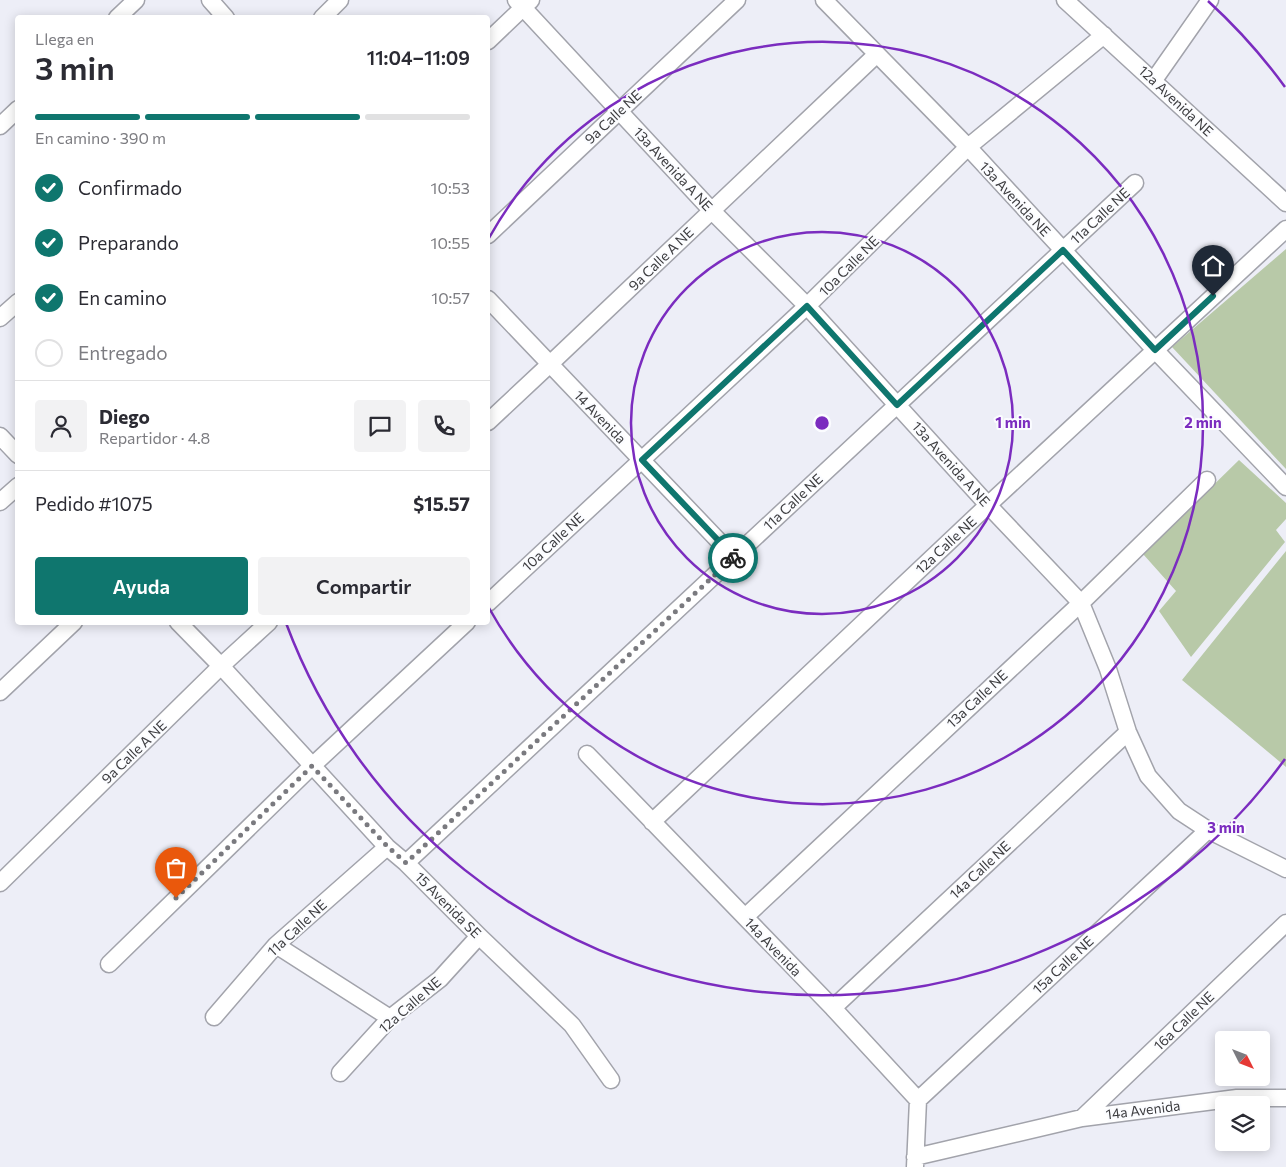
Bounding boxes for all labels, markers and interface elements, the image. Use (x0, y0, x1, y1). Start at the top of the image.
text: Llega en (35, 29, 94, 48)
text: 11:04–11:09 (367, 46, 470, 69)
text: 3 min (35, 47, 115, 87)
street label: 12a Avenida NE (1136, 62, 1217, 140)
street label: 9a Calle NE (581, 86, 645, 147)
street label: 13a Avenida A NE (630, 123, 717, 214)
text: En camino · 390 m (35, 128, 166, 147)
street label: 13a Avenida NE (976, 158, 1054, 240)
icon: check (35, 174, 63, 202)
text: Confirmado (78, 176, 182, 199)
text: 10:53 (431, 178, 470, 197)
street label: 11a Calle NE (1066, 184, 1133, 247)
street label: 9a Calle A NE (625, 223, 697, 294)
icon: check (35, 229, 63, 257)
text: Preparando (78, 231, 179, 254)
street label: 10a Calle NE (815, 232, 882, 299)
text: 10:55 (431, 233, 470, 252)
pin (1192, 245, 1234, 296)
icon: home (1199, 252, 1227, 280)
icon: check (35, 284, 63, 312)
text: En camino (78, 286, 167, 309)
text: 10:57 (431, 288, 470, 307)
text: Entregado (78, 341, 168, 364)
street label: 14 Avenida (571, 386, 630, 447)
button: person (35, 400, 87, 452)
button: chat (354, 400, 406, 452)
button: phone (418, 400, 470, 452)
text: Diego (99, 405, 150, 428)
text: 1 min (995, 413, 1031, 431)
text: 2 min (1184, 413, 1222, 431)
centre of rings (813, 414, 831, 432)
street label: 13a Avenida A NE (909, 418, 994, 510)
text: Repartidor · 4.8 (99, 428, 210, 447)
street label: 11a Calle NE (759, 470, 826, 533)
text: Pedido #1075 (35, 492, 153, 515)
text: $15.57 (413, 492, 470, 515)
street label: 10a Calle NE (518, 509, 587, 574)
street label: 12a Calle NE (912, 512, 980, 577)
courier (708, 533, 758, 583)
icon: bike (719, 544, 747, 572)
button: Ayuda (35, 557, 248, 615)
button: Compartir (258, 557, 470, 615)
street label: 13a Calle NE (943, 666, 1011, 731)
street label: 9a Calle A NE (98, 716, 170, 787)
text: 3 min (1207, 818, 1245, 836)
street label: 14a Calle NE (946, 837, 1014, 902)
pin (155, 847, 197, 898)
icon: bag (162, 854, 190, 882)
street label: 15 Avenida SE (412, 868, 485, 941)
street label: 11a Calle NE (263, 896, 330, 959)
street label: 14a Avenida (741, 914, 805, 979)
street label: 15a Calle NE (1029, 932, 1097, 997)
street label: 12a Calle NE (375, 973, 444, 1036)
street label: 16a Calle NE (1150, 988, 1217, 1054)
north arrow (1215, 1031, 1270, 1086)
map controls (1215, 1031, 1270, 1151)
button: layers (1215, 1096, 1270, 1151)
street label: 14a Avenida (1105, 1097, 1181, 1123)

